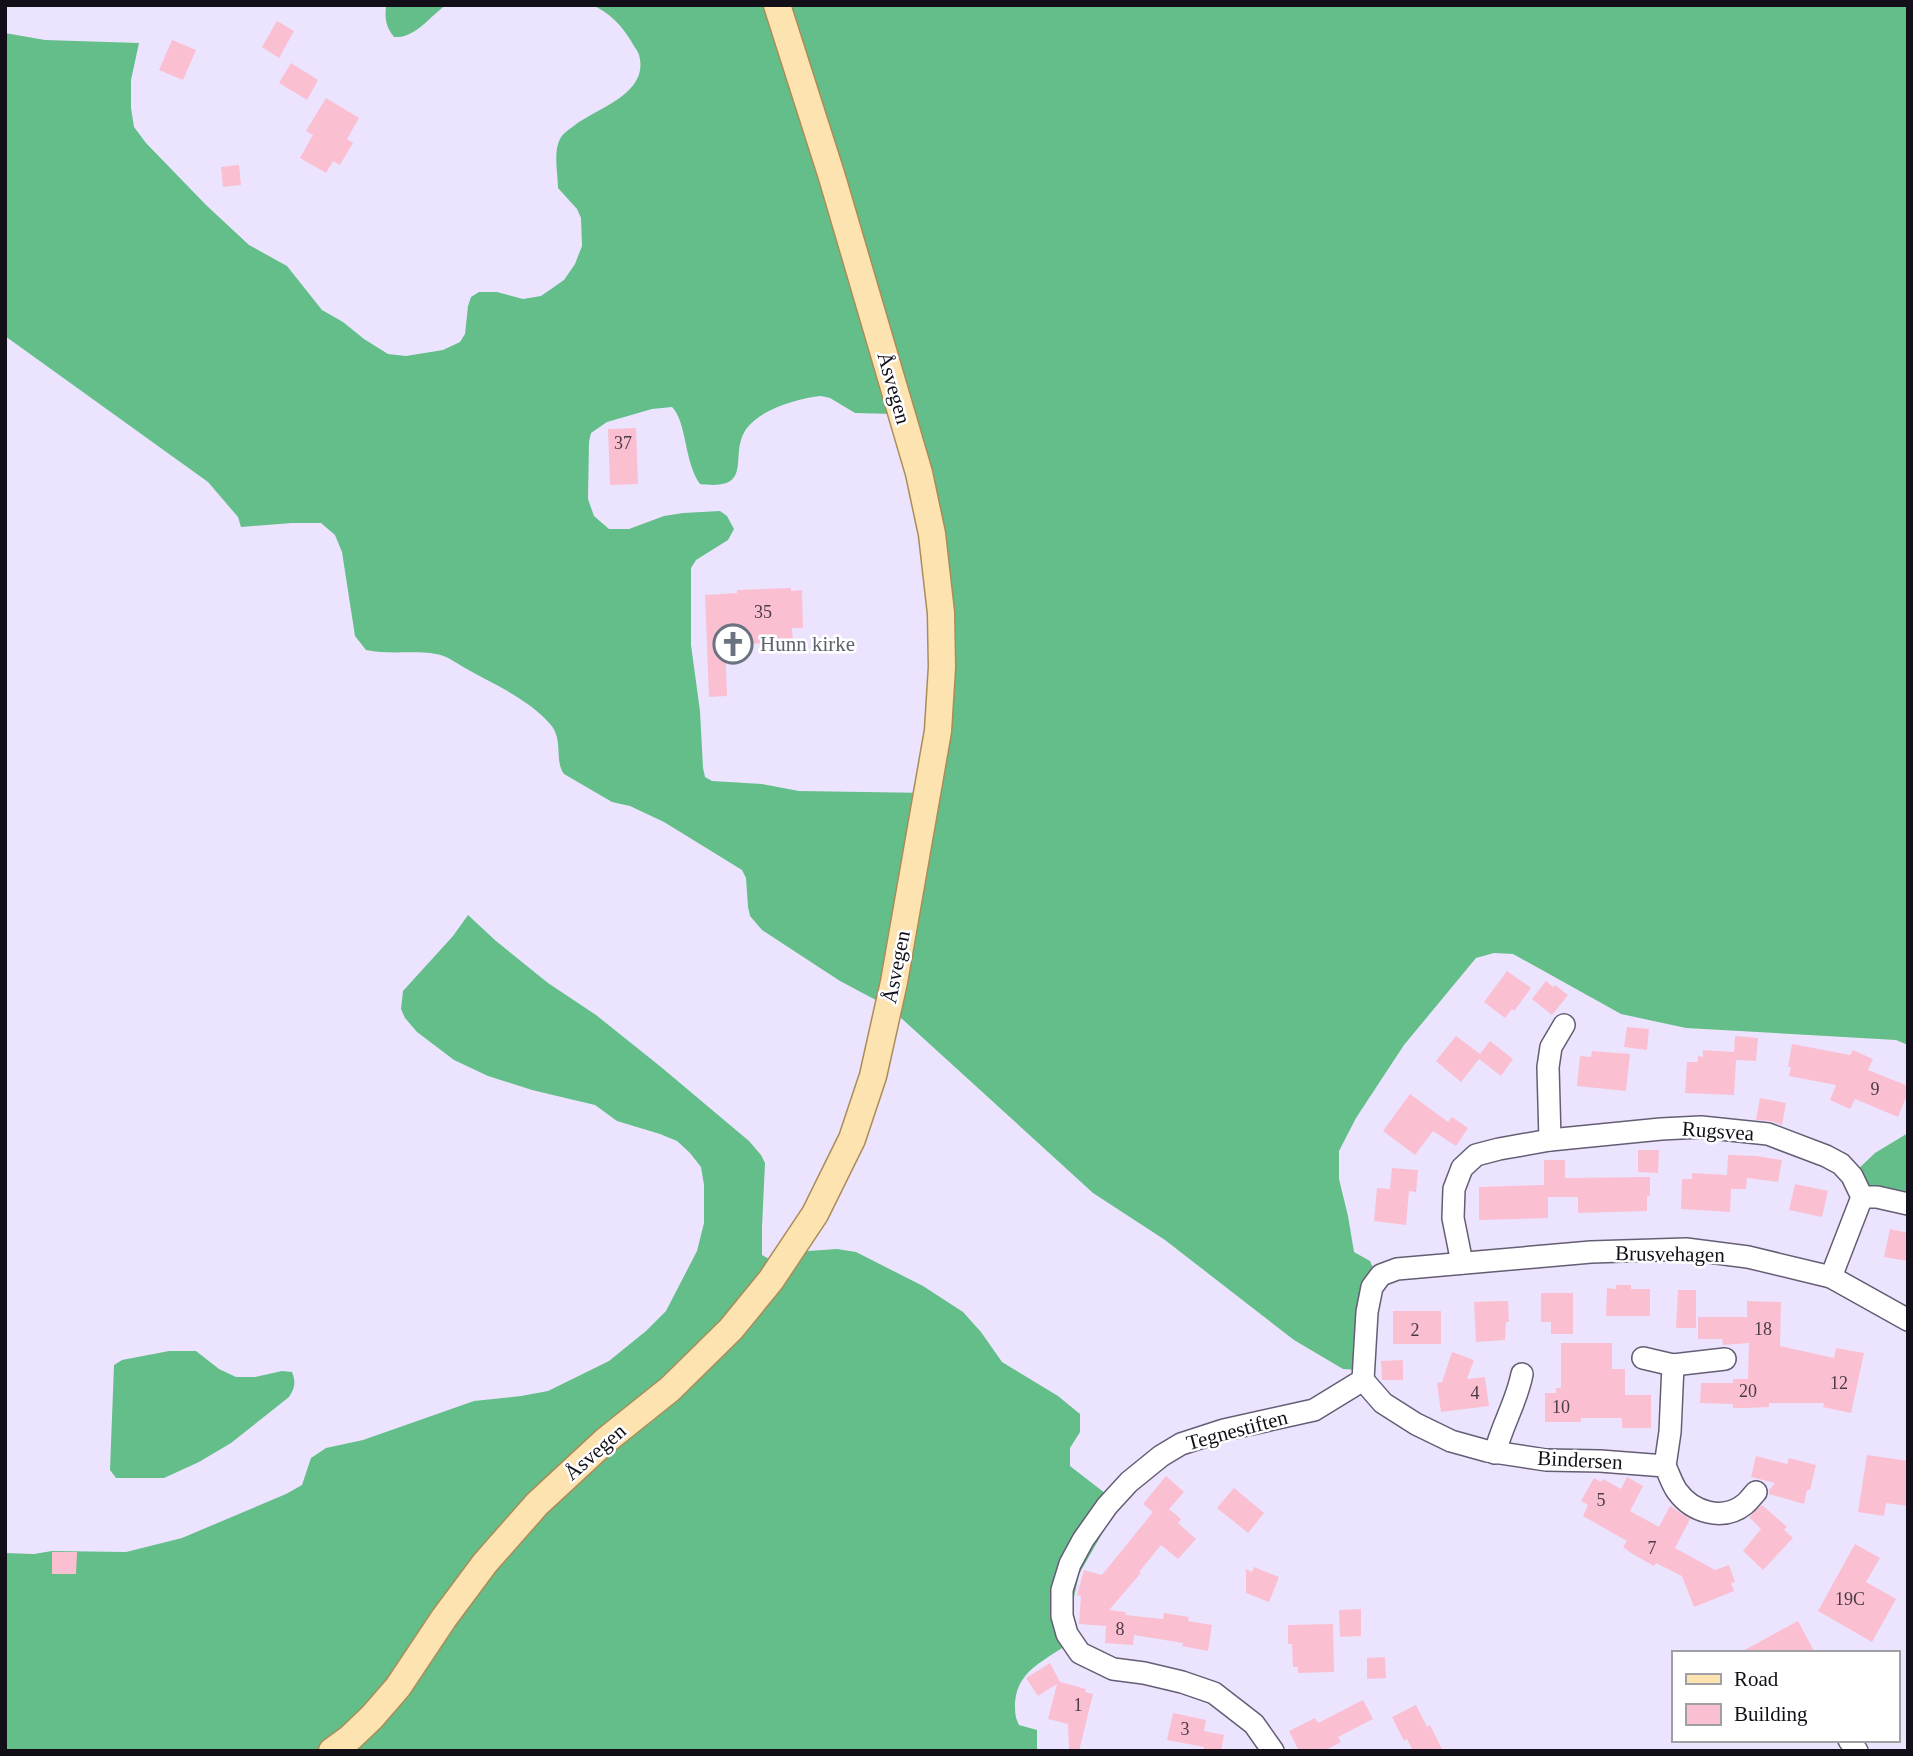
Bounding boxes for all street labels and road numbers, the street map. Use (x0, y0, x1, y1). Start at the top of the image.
street label: Åsvegen (872, 349, 916, 427)
street label: Åsvegen (877, 928, 915, 1005)
street label: Rugsvea (1681, 1117, 1756, 1146)
street label: Brusvehagen (1615, 1241, 1726, 1267)
street label: Tegnestiften (1184, 1405, 1291, 1455)
street label: Åsvegen (559, 1419, 631, 1485)
street label: Bindersen (1537, 1446, 1624, 1474)

